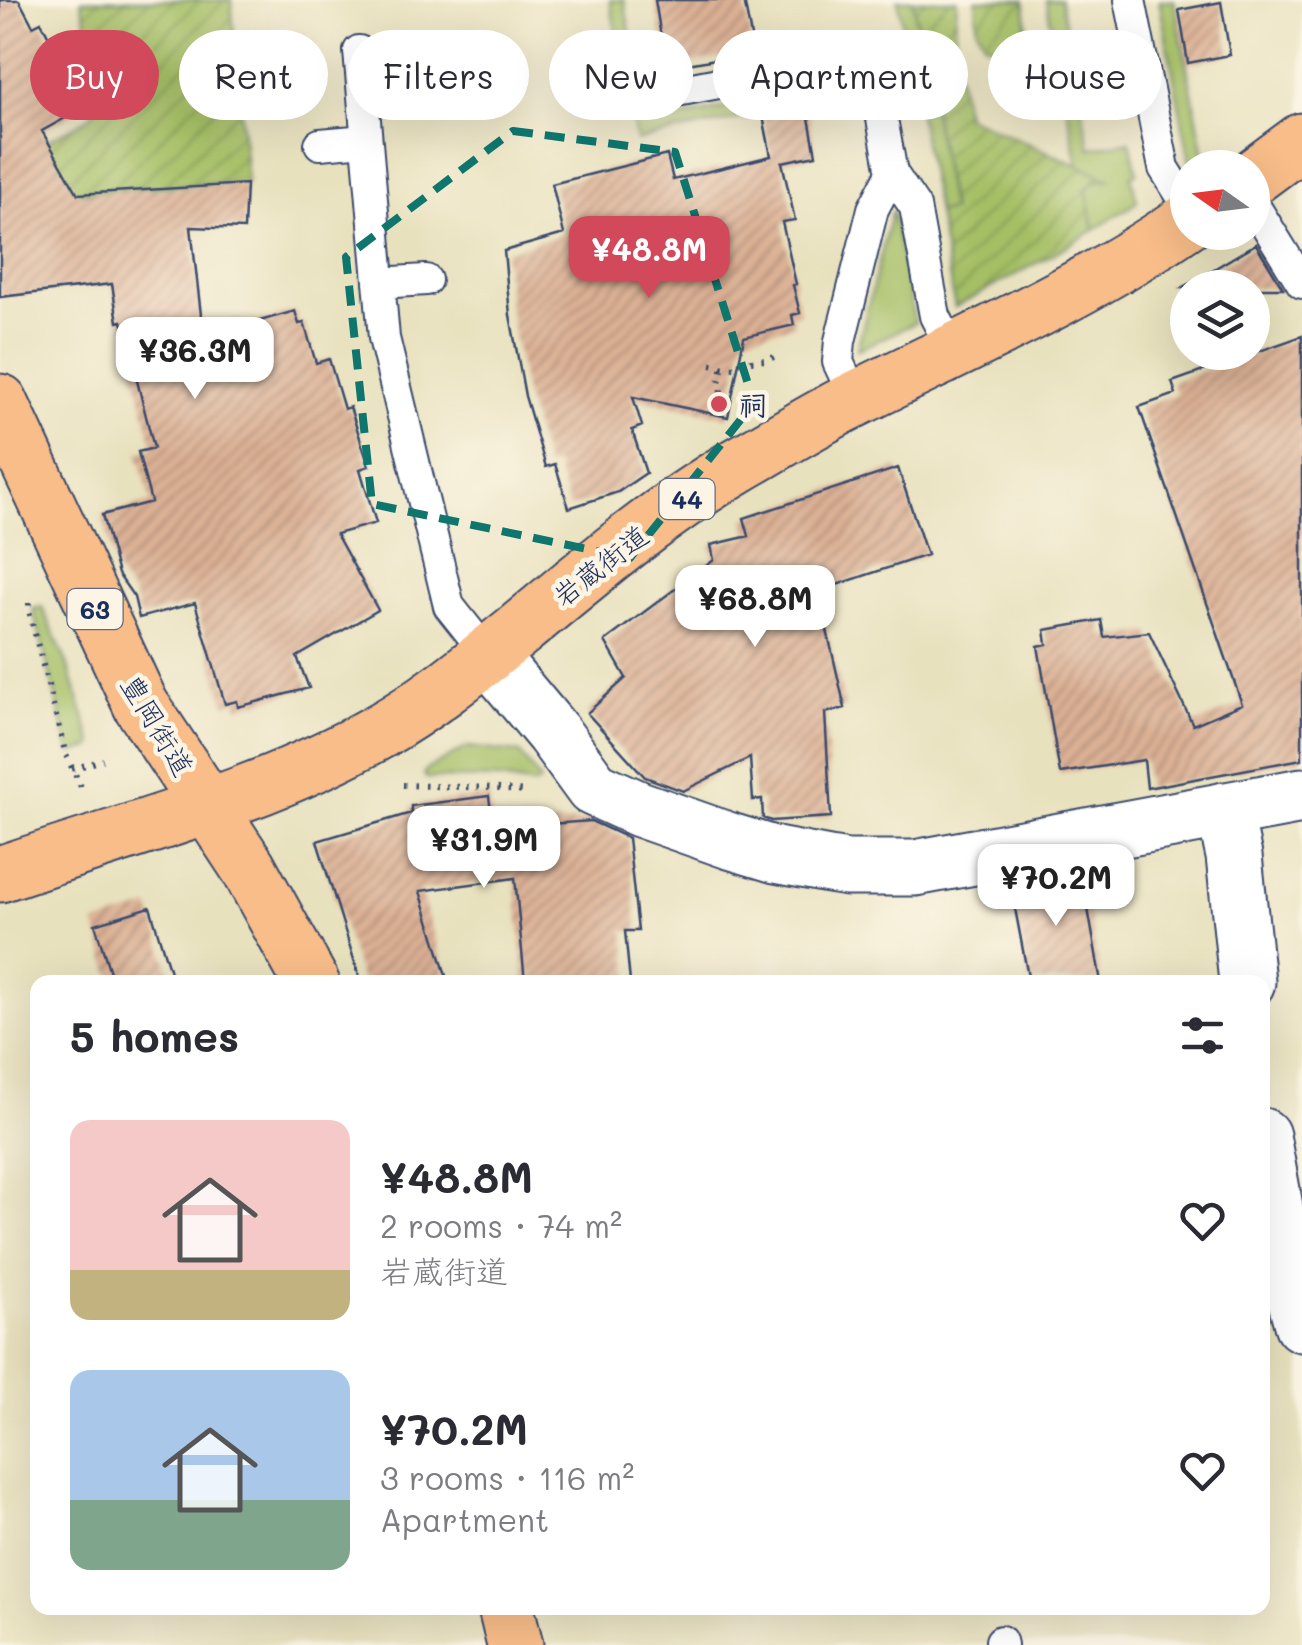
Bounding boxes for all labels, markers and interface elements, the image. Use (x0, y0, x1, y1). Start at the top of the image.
chip: Buy (30, 30, 159, 120)
chip: Rent (179, 30, 328, 120)
chip: Filters (348, 30, 529, 120)
chip: New (549, 30, 693, 120)
chip: Apartment (713, 30, 968, 120)
chip: House (988, 30, 1162, 120)
north arrow (1170, 150, 1270, 250)
map controls (1170, 150, 1270, 370)
pin: ¥48.8M (568, 216, 730, 301)
text: ¥48.8M (591, 227, 707, 269)
button: layers (1170, 270, 1270, 370)
pin: ¥36.3M (114, 317, 276, 402)
text: ¥36.3M (138, 328, 252, 370)
place label: 祠 (739, 386, 767, 422)
marker: 祠 (708, 393, 730, 415)
road number: 44 (660, 479, 714, 519)
street label: 岩蔵街道 (545, 516, 655, 614)
pin: ¥68.8M (674, 565, 836, 650)
text: ¥68.8M (697, 576, 813, 618)
road number: 63 (68, 589, 122, 629)
street label: 豊岡街道 (114, 668, 202, 782)
pin: ¥31.9M (403, 806, 565, 891)
text: ¥31.9M (429, 817, 539, 859)
pin: ¥70.2M (975, 844, 1137, 929)
text: ¥70.2M (1000, 855, 1113, 897)
text: 5 homes (70, 1008, 239, 1063)
icon: filters (1175, 1008, 1230, 1063)
text: ¥48.8M (380, 1149, 533, 1204)
icon: home (150, 1160, 270, 1280)
icon: heart (1175, 1193, 1230, 1248)
text: 2 rooms · 74 m² (380, 1204, 622, 1246)
text: 岩蔵街道 (380, 1249, 508, 1291)
text: ¥70.2M (380, 1401, 528, 1456)
icon: home (150, 1410, 270, 1530)
icon: heart (1175, 1443, 1230, 1498)
text: 3 rooms · 116 m² (380, 1456, 634, 1498)
text: Apartment (380, 1498, 549, 1540)

